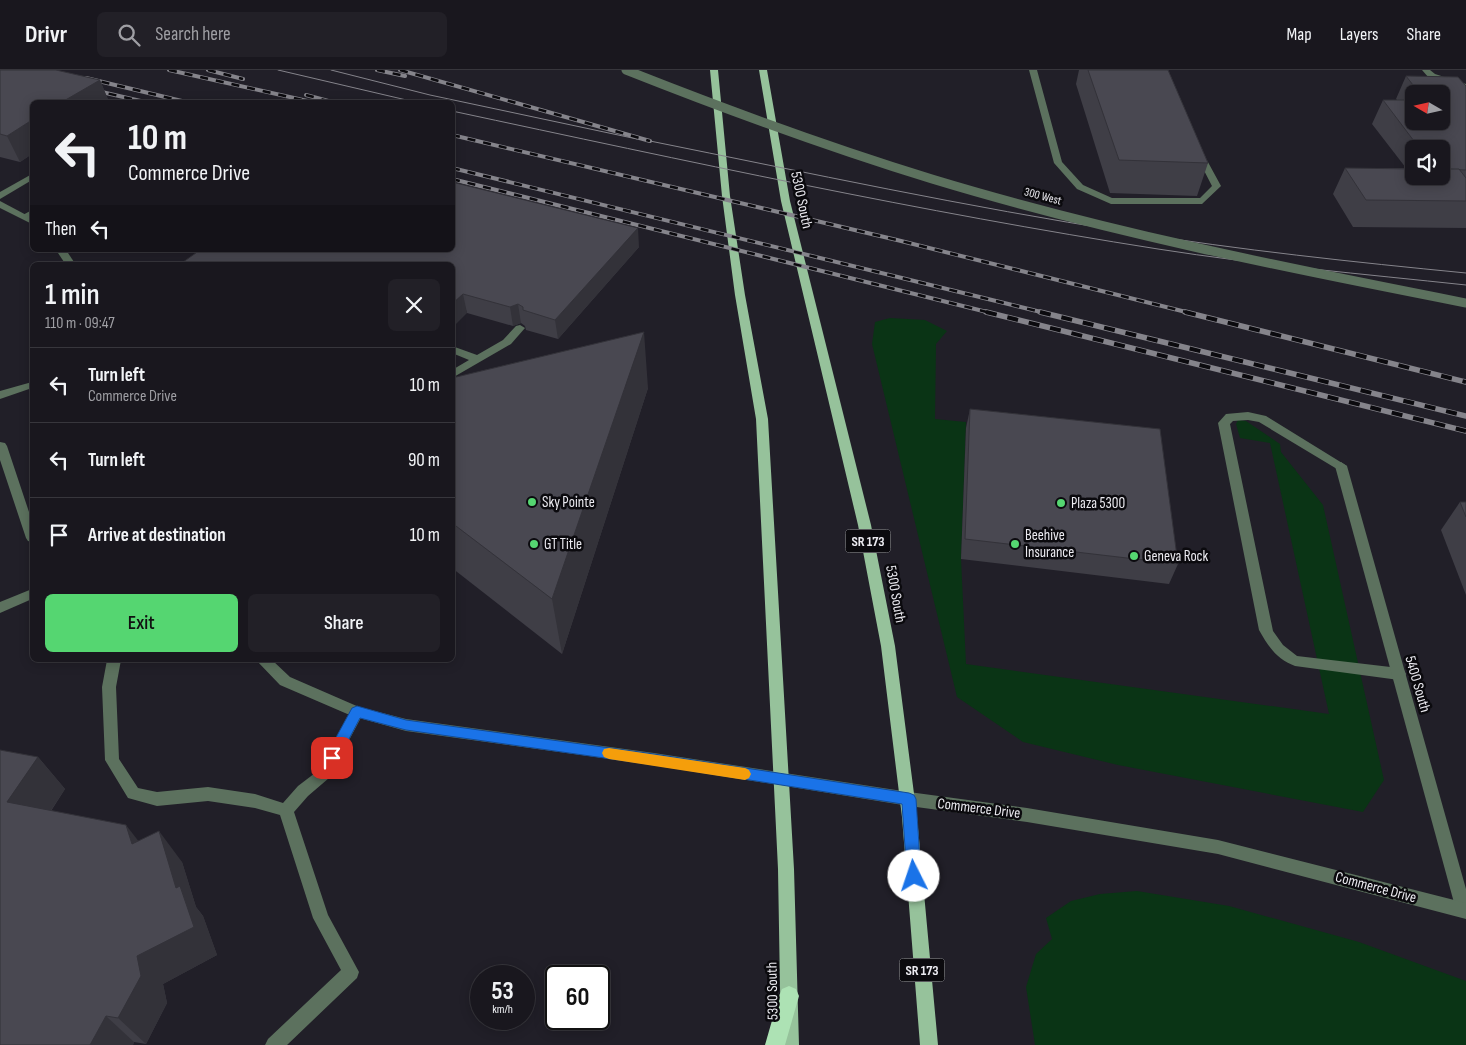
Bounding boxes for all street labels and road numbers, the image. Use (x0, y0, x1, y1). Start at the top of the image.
street label: 5300 South (786, 170, 817, 230)
street label: 300 West (1023, 184, 1064, 209)
road number: SR 173 (846, 530, 890, 552)
street label: 5300 South (881, 564, 910, 624)
street label: 5400 South (1400, 654, 1435, 715)
street label: Commerce Drive (936, 794, 1021, 823)
street label: Commerce Drive (1333, 868, 1419, 907)
road number: SR 173 (900, 958, 944, 982)
street label: 5300 South (762, 962, 783, 1020)

